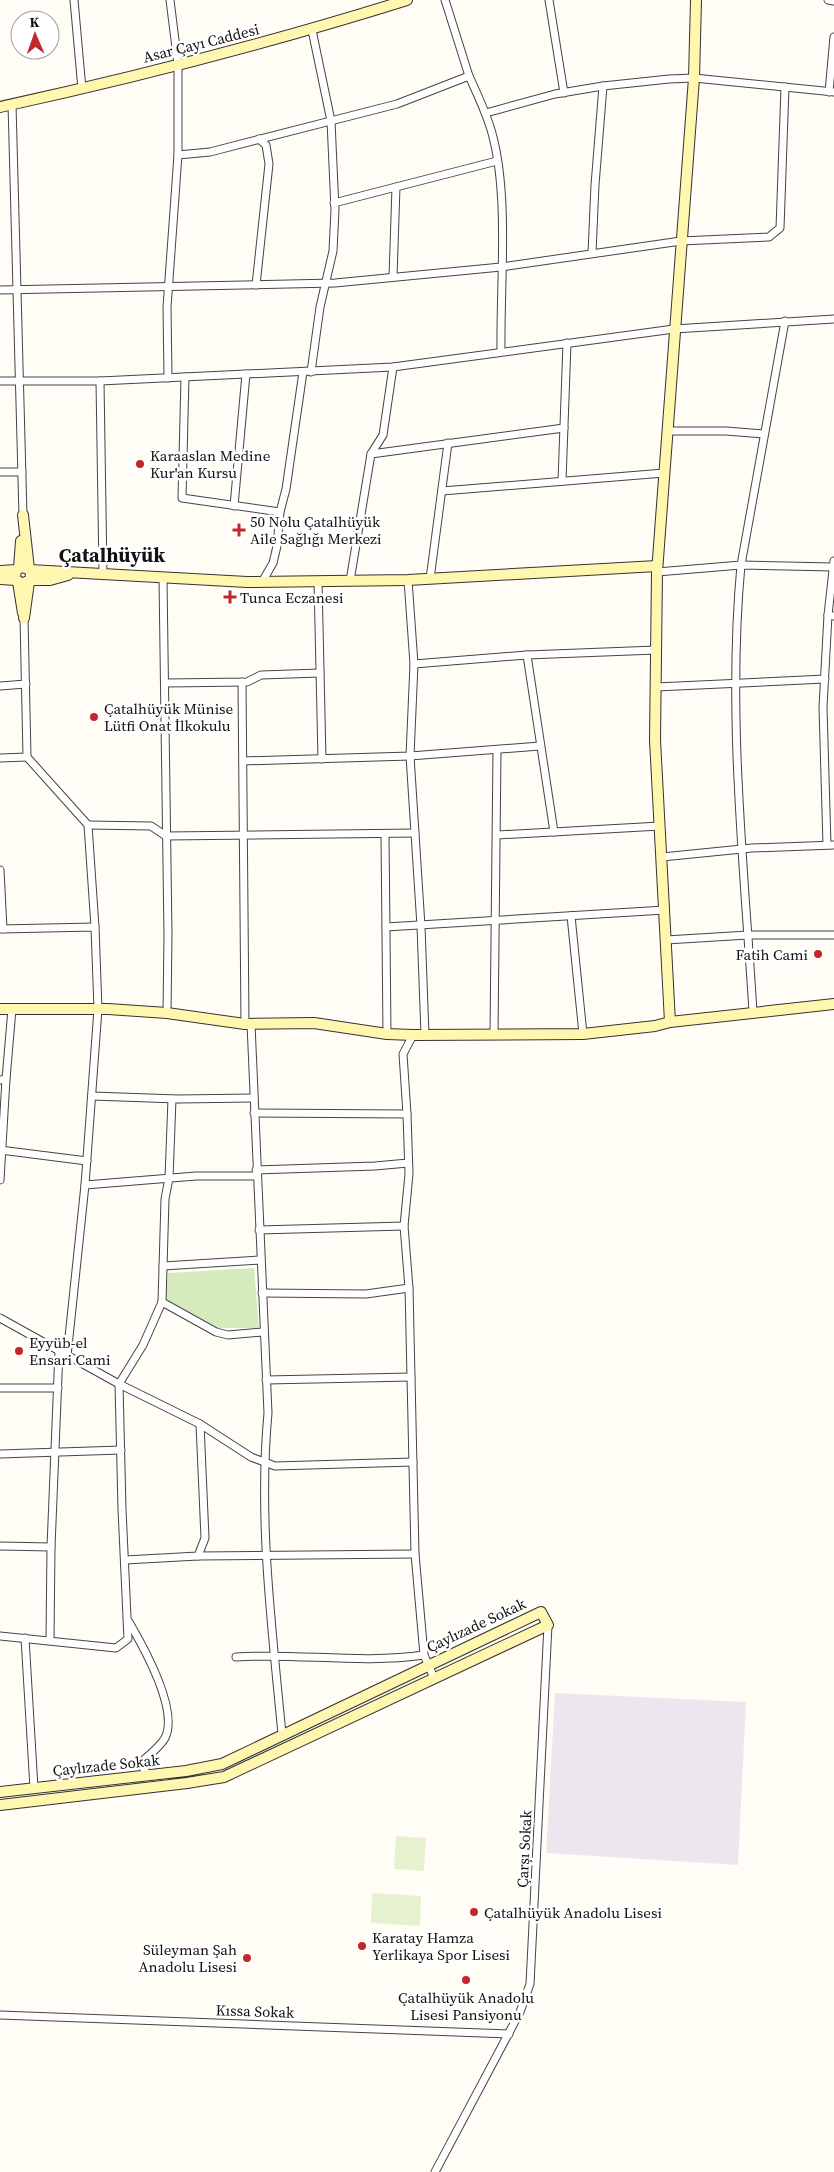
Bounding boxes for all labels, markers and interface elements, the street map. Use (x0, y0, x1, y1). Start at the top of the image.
north arrow (10, 10, 60, 60)
text: K (29, 12, 40, 32)
street label: Asar Çayı Caddesi (141, 18, 261, 68)
place label: Karaaslan Medine Kur'an Kursu (150, 445, 271, 483)
marker: Karaaslan Medine Kur'an Kursu (134, 458, 146, 470)
place label: 50 Nolu Çatalhüyük Aile Sağlığı Merkezi (250, 511, 381, 549)
marker: 50 Nolu Çatalhüyük Aile Sağlığı Merkezi (232, 523, 246, 537)
district label: Çatalhüyük (59, 541, 165, 569)
place label: Tunca Eczanesi (240, 587, 344, 608)
marker: Tunca Eczanesi (224, 591, 236, 603)
place label: Çatalhüyük Münise Lütfi Onat İlkokulu (104, 698, 234, 736)
marker: Çatalhüyük Münise Lütfi Onat İlkokulu (88, 711, 100, 723)
place label: Fatih Cami (735, 944, 808, 965)
marker: Fatih Cami (812, 948, 824, 960)
place label: Eyyüb-el Ensari Cami (29, 1332, 111, 1370)
marker: Eyyüb-el Ensari Cami (13, 1345, 25, 1357)
street label: Çaylızade Sokak (423, 1592, 530, 1657)
street label: Çaylızade Sokak (52, 1749, 161, 1781)
street label: Çarşı Sokak (511, 1809, 537, 1888)
place label: Çatalhüyük Anadolu Lisesi (484, 1902, 662, 1923)
marker: Çatalhüyük Anadolu Lisesi (468, 1906, 480, 1918)
place label: Karatay Hamza Yerlikaya Spor Lisesi (372, 1927, 510, 1965)
place label: Süleyman Şah Anadolu Lisesi (139, 1939, 237, 1977)
marker: Karatay Hamza Yerlikaya Spor Lisesi (356, 1940, 368, 1952)
marker: Süleyman Şah Anadolu Lisesi (241, 1952, 253, 1964)
marker: Çatalhüyük Anadolu Lisesi Pansiyonu (460, 1974, 472, 1986)
place label: Çatalhüyük Anadolu Lisesi Pansiyonu (398, 1987, 534, 2025)
street label: Kıssa Sokak (215, 1999, 295, 2023)

